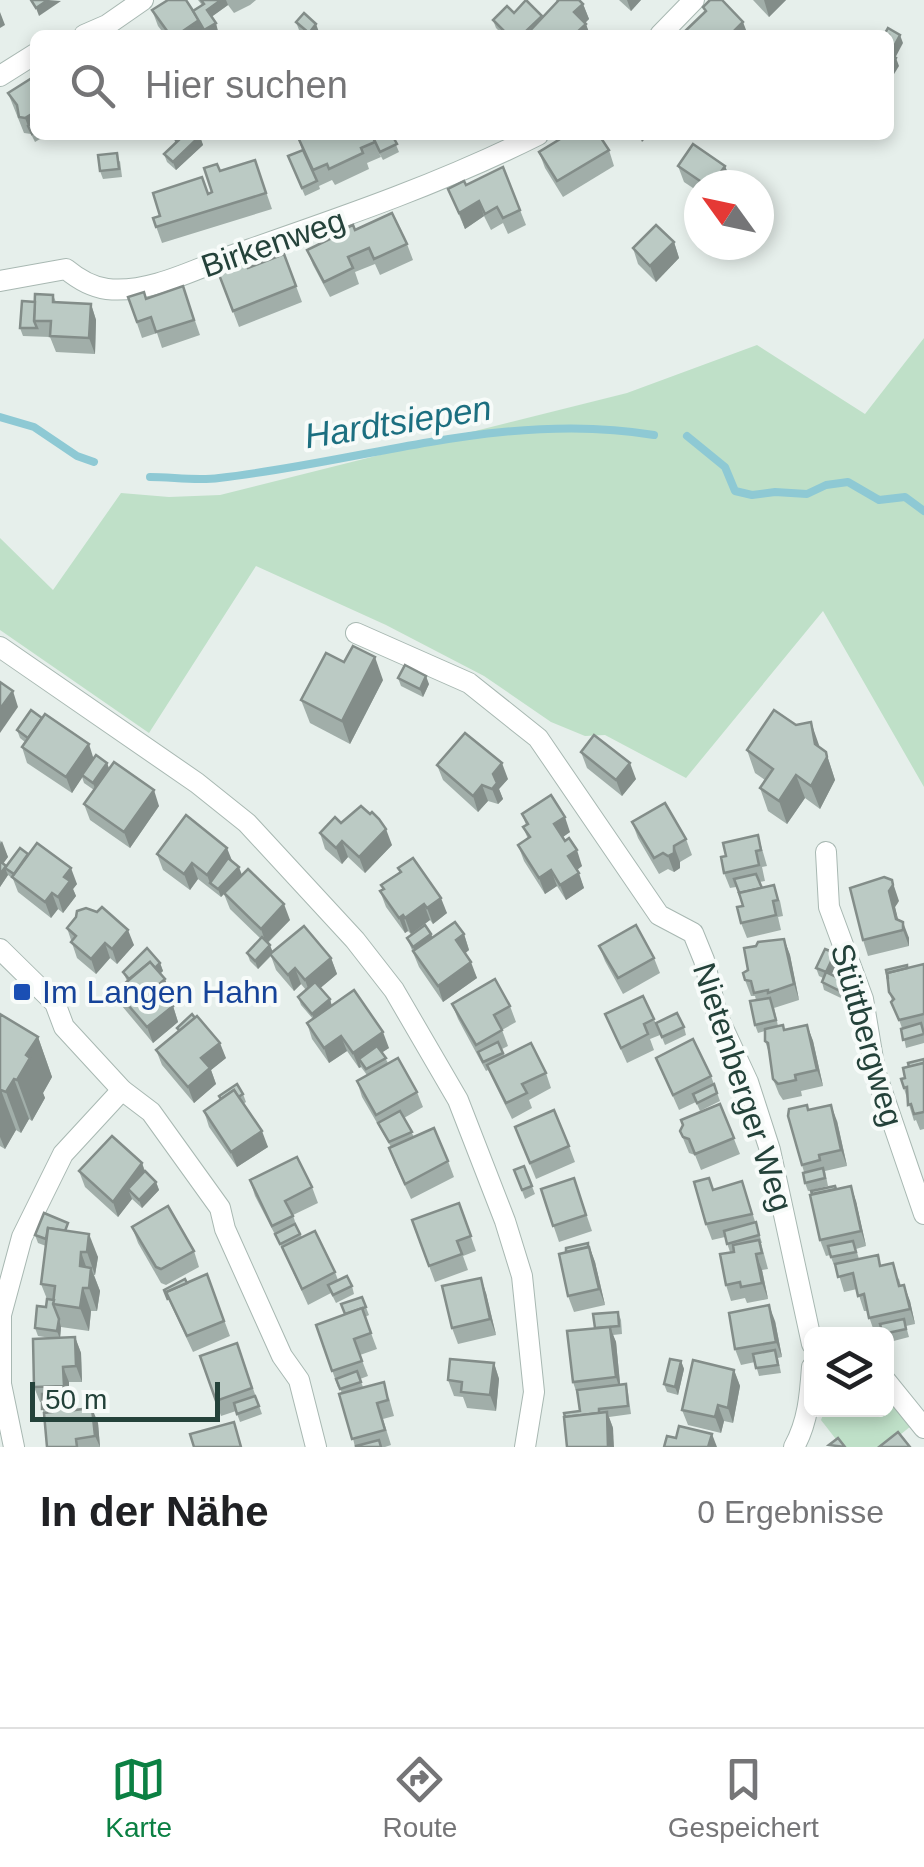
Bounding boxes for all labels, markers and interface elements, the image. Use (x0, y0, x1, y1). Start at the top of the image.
search box (30, 30, 894, 140)
icon: search (65, 58, 120, 113)
text: Hier suchen (145, 64, 348, 106)
north arrow (684, 170, 774, 260)
street label: Birkenweg (197, 202, 349, 284)
water label: Hardtsiepen (302, 387, 494, 456)
street label: Stüttbergweg (824, 939, 910, 1131)
street label: Nietenberger Weg (686, 958, 800, 1216)
place label: Im Langen Hahn (42, 974, 279, 1010)
marker: Im Langen Hahn (11, 981, 33, 1003)
map controls (804, 1327, 894, 1417)
button: layers (804, 1327, 894, 1417)
scale bar (30, 1377, 220, 1422)
text: 50 m (45, 1384, 107, 1415)
text: In der Nähe (40, 1488, 269, 1535)
text: 0 Ergebnisse (697, 1494, 884, 1530)
tab: Karte (105, 1752, 172, 1844)
tab: Route (383, 1752, 457, 1844)
tab: Gespeichert (668, 1752, 819, 1844)

